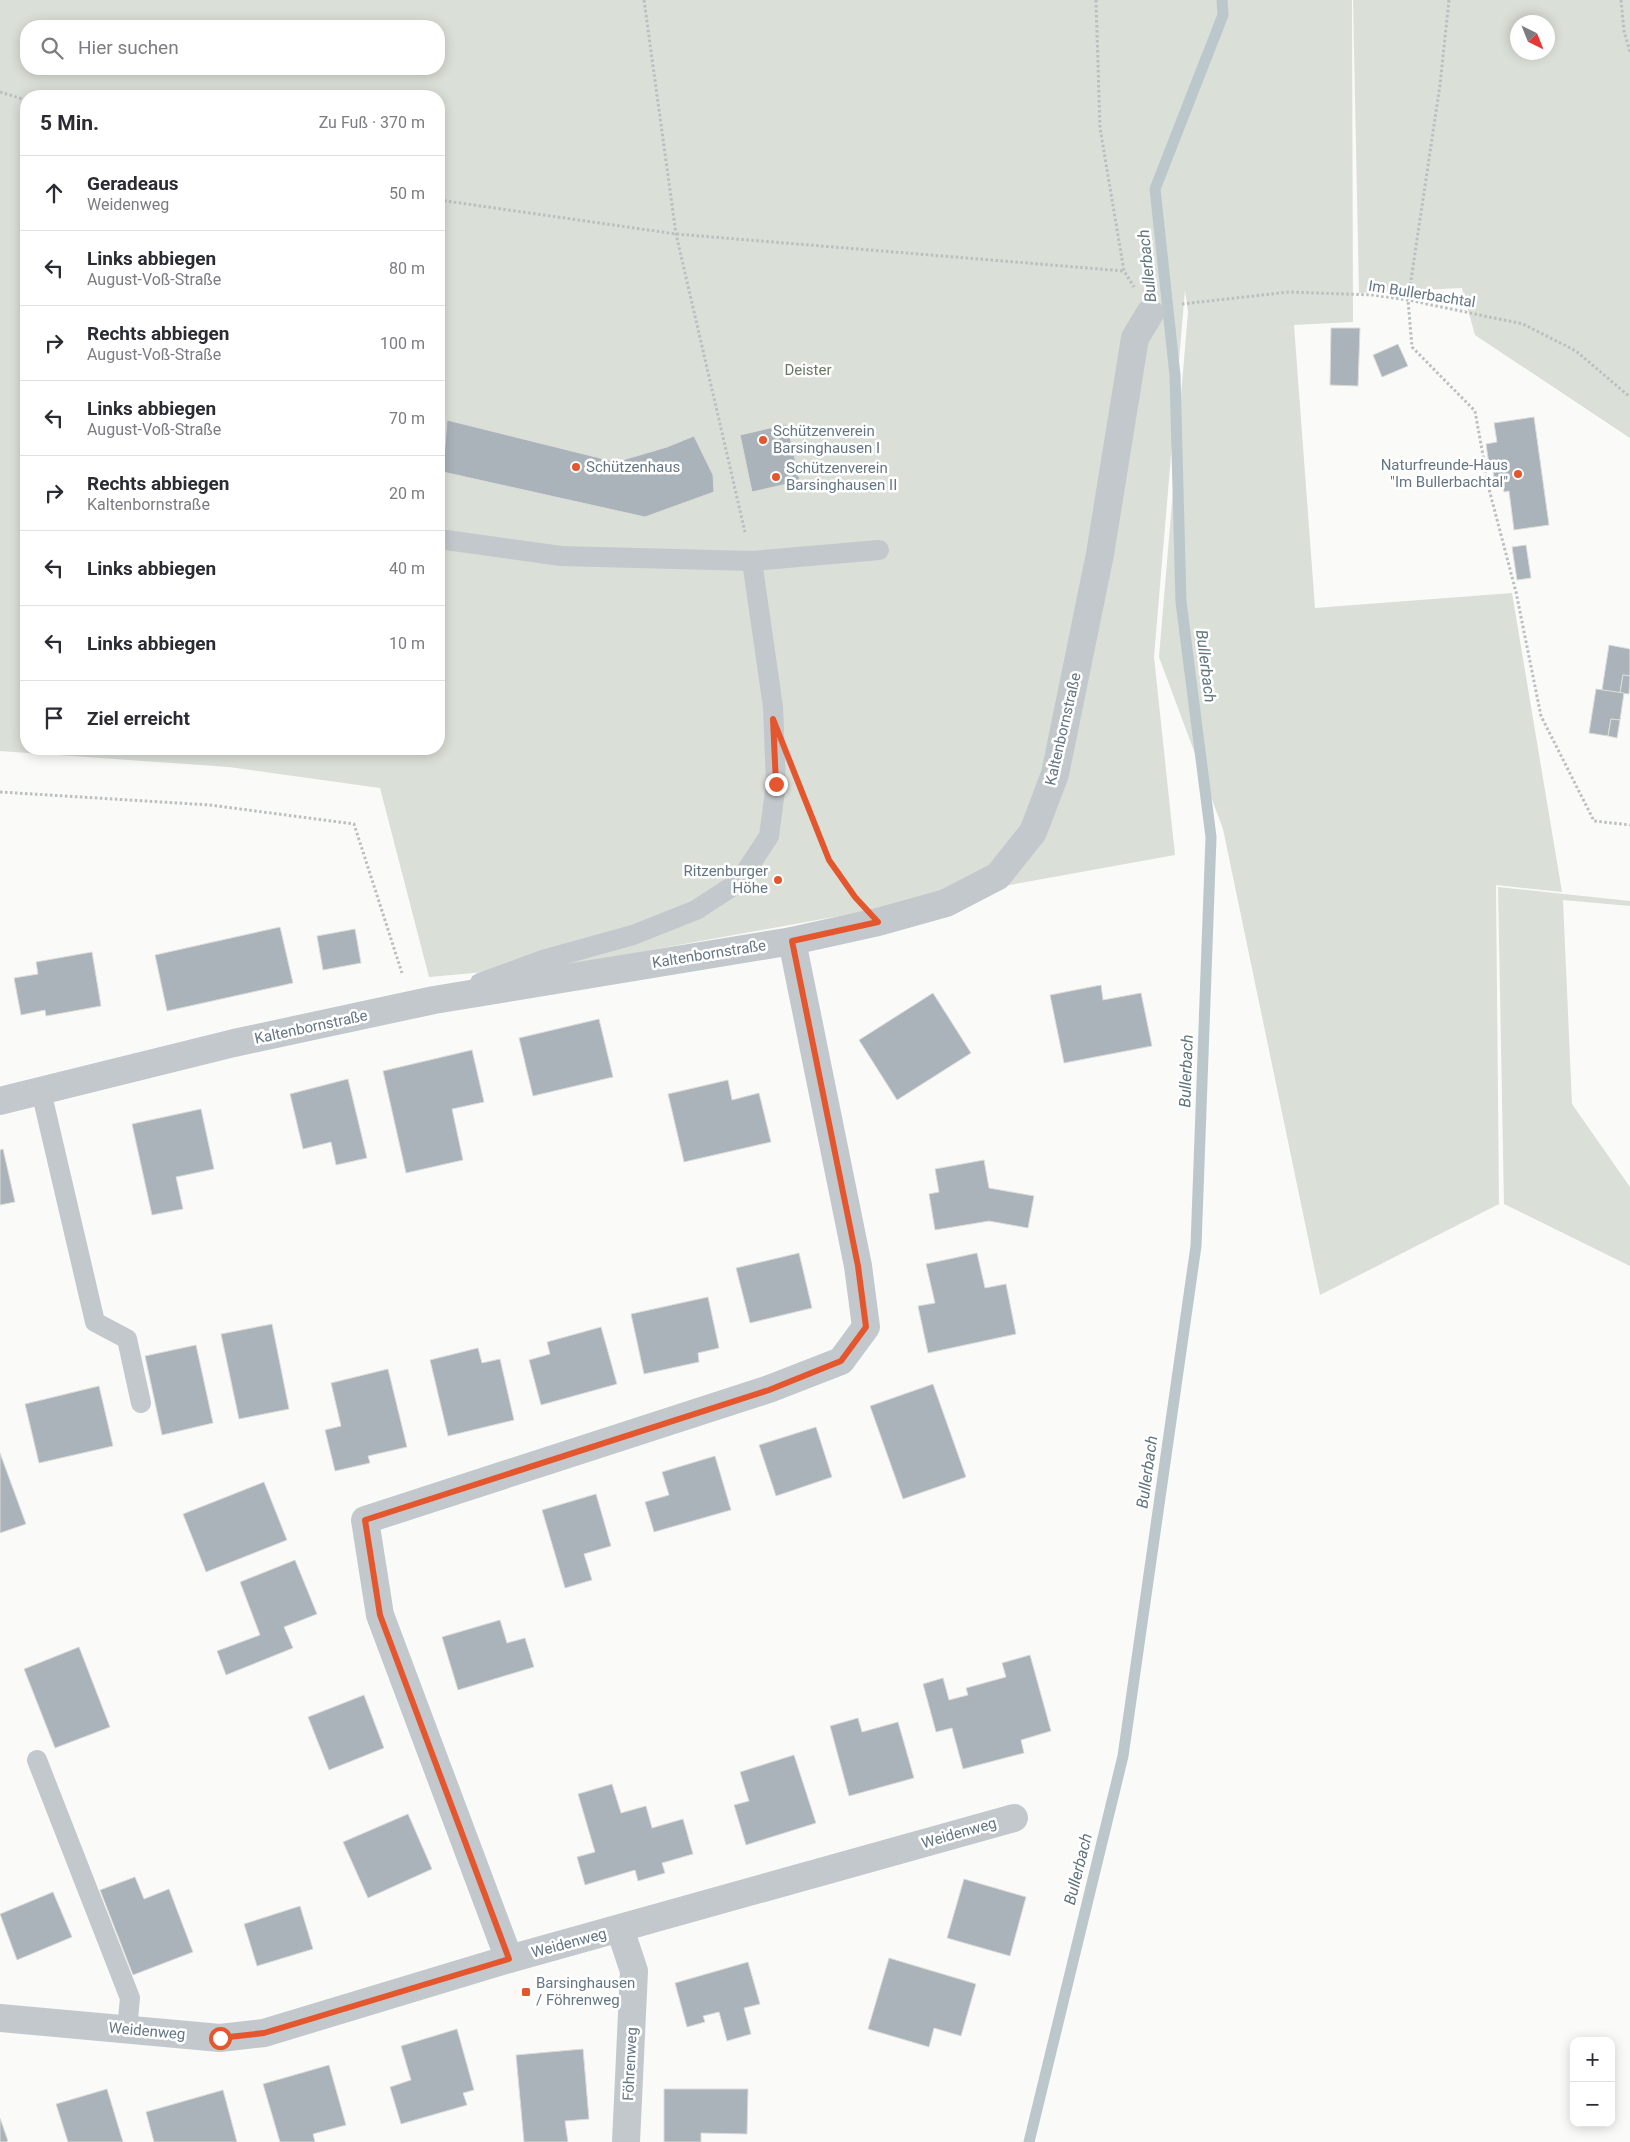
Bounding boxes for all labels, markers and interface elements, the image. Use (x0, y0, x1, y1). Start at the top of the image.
north arrow (1510, 15, 1555, 60)
search box (20, 20, 445, 75)
icon: search (38, 34, 66, 62)
text: Hier suchen (78, 36, 179, 59)
text: 5 Min. (40, 111, 99, 135)
text: Zu Fuß · 370 m (319, 113, 425, 132)
text: Geradeaus (87, 172, 179, 195)
icon: ahead (40, 179, 68, 207)
text: 50 m (389, 184, 425, 203)
text: Weidenweg (87, 195, 169, 214)
water label: Bullerbach (1134, 229, 1160, 303)
text: Links abbiegen (87, 247, 216, 270)
icon: left (40, 254, 68, 282)
text: 80 m (389, 259, 425, 278)
text: August-Voß-Straße (87, 270, 221, 289)
street label: Im Bullerbachtal (1367, 277, 1477, 311)
text: Rechts abbiegen (87, 322, 229, 345)
icon: right (40, 329, 68, 357)
text: 100 m (380, 334, 425, 353)
text: August-Voß-Straße (87, 345, 221, 364)
park label: Deister (784, 361, 832, 379)
text: Links abbiegen (87, 397, 216, 420)
icon: left (40, 404, 68, 432)
text: 70 m (389, 409, 425, 428)
text: August-Voß-Straße (87, 420, 221, 439)
place label: Schützenverein Barsinghausen I (773, 422, 880, 457)
marker: Schützenverein Barsinghausen I (757, 434, 769, 446)
place label: Naturfreunde-Haus "Im Bullerbachtal" (1381, 456, 1508, 491)
place label: Schützenhaus (586, 458, 680, 476)
place label: Schützenverein Barsinghausen II (786, 459, 897, 494)
marker: Schützenhaus (570, 461, 582, 473)
marker: Naturfreunde-Haus "Im Bullerbachtal" (1512, 468, 1524, 480)
marker: Schützenverein Barsinghausen II (770, 471, 782, 483)
text: Rechts abbiegen (87, 472, 229, 495)
icon: right (40, 479, 68, 507)
text: 20 m (389, 484, 425, 503)
text: Kaltenbornstraße (87, 495, 210, 514)
icon: left (40, 554, 68, 582)
text: Links abbiegen (87, 557, 216, 580)
text: 40 m (389, 559, 425, 578)
icon: left (40, 629, 68, 657)
water label: Bullerbach (1192, 629, 1220, 703)
text: Links abbiegen (87, 632, 216, 655)
text: 10 m (389, 634, 425, 653)
street label: Kaltenbornstraße (1041, 671, 1085, 787)
icon: arrive (40, 704, 68, 732)
text: Ziel erreicht (87, 707, 190, 730)
route end (765, 773, 788, 796)
place label: Ritzenburger Höhe (684, 862, 768, 897)
marker: Ritzenburger Höhe (772, 874, 784, 886)
street label: Kaltenbornstraße (651, 936, 767, 972)
street label: Kaltenbornstraße (253, 1006, 369, 1048)
water label: Bullerbach (1175, 1034, 1197, 1108)
water label: Bullerbach (1133, 1434, 1161, 1510)
street label: Weidenweg (919, 1814, 999, 1852)
water label: Bullerbach (1060, 1831, 1096, 1907)
street label: Weidenweg (529, 1924, 609, 1962)
place label: Barsinghausen / Föhrenweg (536, 1974, 635, 2009)
marker: Barsinghausen / Föhrenweg (520, 1986, 532, 1998)
street label: Weidenweg (108, 2019, 186, 2043)
route start (209, 2027, 232, 2050)
street label: Föhrenweg (619, 2027, 641, 2101)
map controls (1570, 2037, 1615, 2127)
button: + (1570, 2037, 1615, 2082)
button: − (1570, 2082, 1615, 2127)

